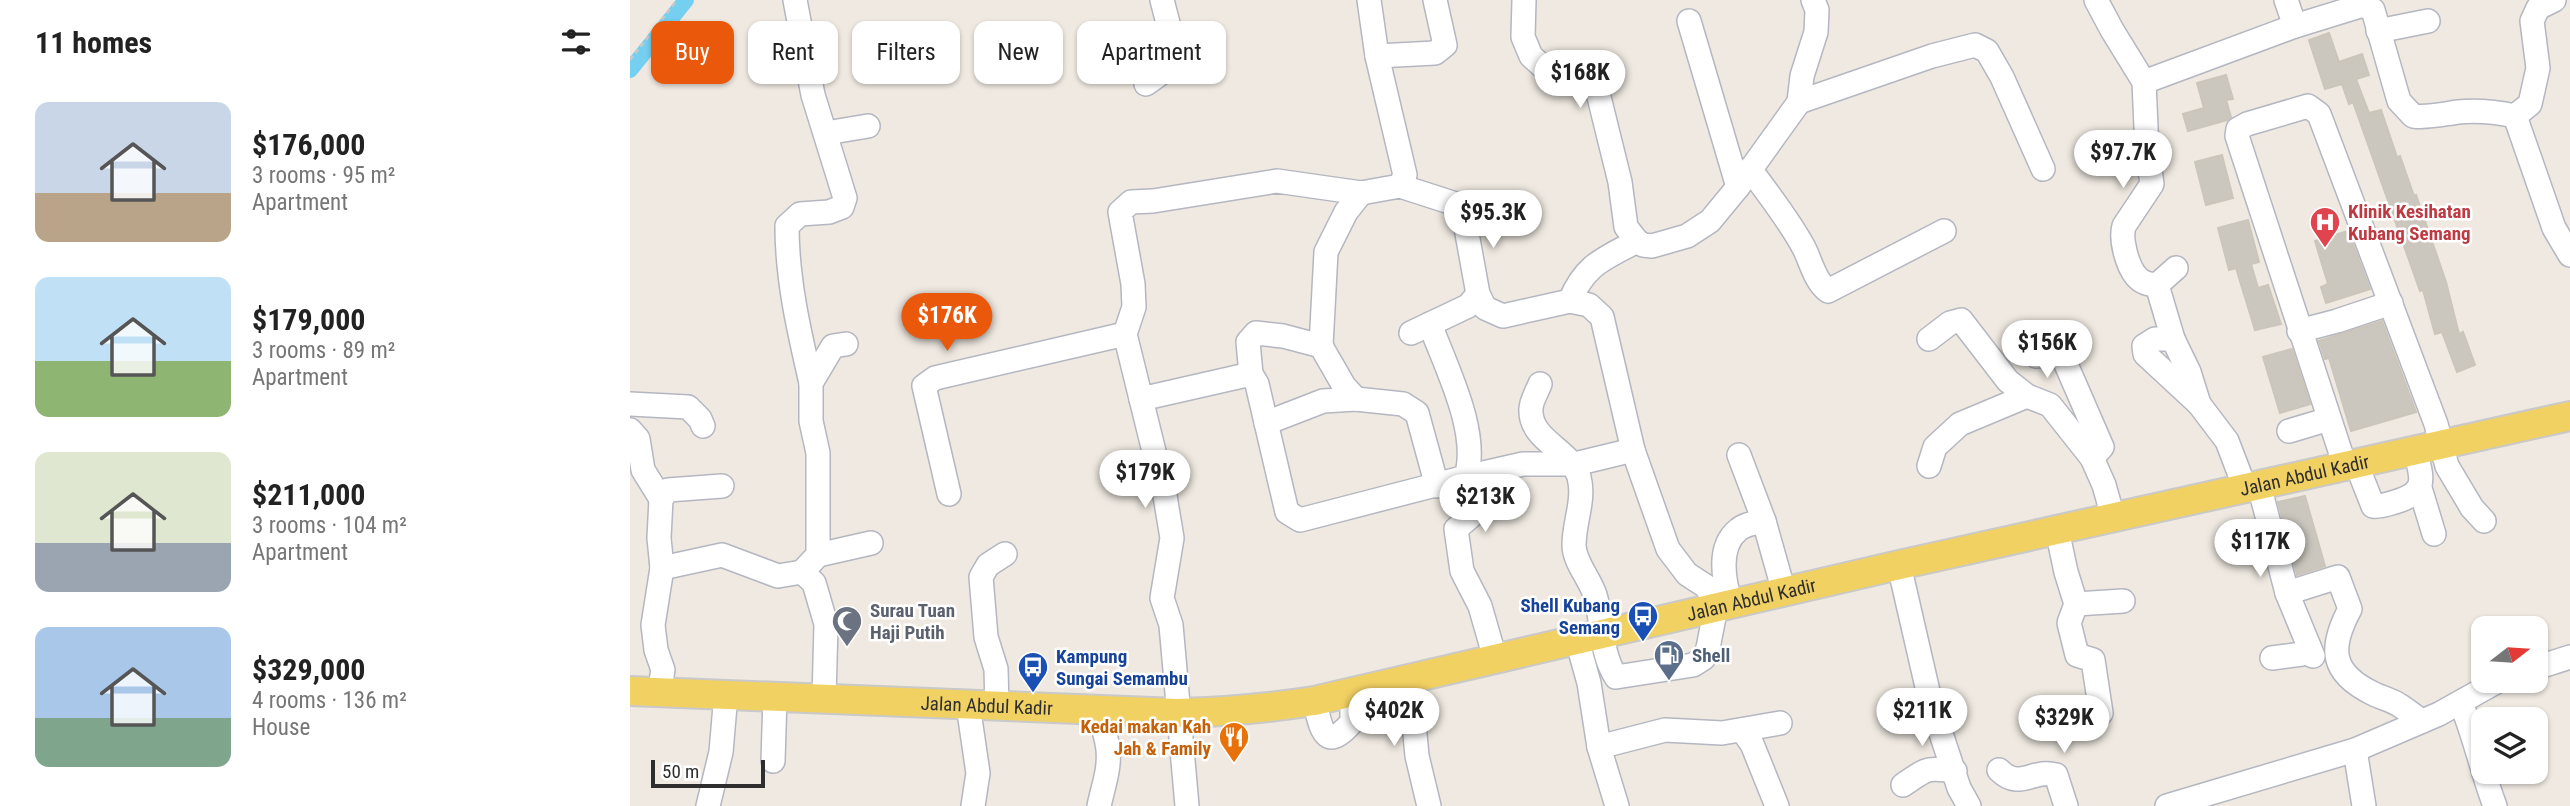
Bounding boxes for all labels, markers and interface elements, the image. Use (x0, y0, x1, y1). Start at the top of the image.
chip: Buy (651, 21, 734, 84)
chip: Rent (748, 21, 838, 84)
chip: Filters (852, 21, 960, 84)
chip: New (974, 21, 1063, 84)
chip: Apartment (1077, 21, 1226, 84)
icon: filters (557, 23, 595, 61)
text: 11 homes (35, 25, 152, 60)
pin: $168K (1531, 50, 1629, 110)
text: $168K (1550, 59, 1610, 86)
text: $176,000 (252, 127, 365, 162)
icon: home (91, 130, 175, 214)
pin: $97.7K (2066, 130, 2180, 190)
text: $97.7K (2090, 139, 2156, 166)
text: 3 rooms · 95 m² (252, 162, 395, 189)
text: Apartment (252, 189, 348, 216)
pin: $95.3K (1436, 190, 1550, 250)
text: $95.3K (1460, 199, 1526, 226)
place label: Klinik Kesihatan Kubang Semang (2348, 200, 2471, 245)
hospital icon: Klinik Kesihatan Kubang Semang (2308, 205, 2342, 249)
pin: $176K (898, 294, 996, 353)
text: $179,000 (252, 302, 365, 337)
text: $176K (917, 302, 977, 329)
icon: home (91, 305, 175, 389)
pin: $156K (1998, 320, 2096, 380)
text: $156K (2017, 329, 2077, 356)
text: 3 rooms · 89 m² (252, 337, 395, 364)
text: Apartment (252, 364, 348, 391)
pin: $179K (1096, 450, 1194, 510)
street label: Jalan Abdul Kadir (2238, 450, 2372, 501)
text: $179K (1115, 459, 1175, 486)
pin: $213K (1436, 475, 1534, 534)
text: $211,000 (252, 477, 365, 512)
icon: home (91, 480, 175, 564)
text: $213K (1455, 483, 1515, 510)
text: 3 rooms · 104 m² (252, 512, 407, 539)
pin: $117K (2211, 520, 2309, 579)
text: $117K (2230, 528, 2290, 555)
text: Apartment (252, 539, 348, 566)
street label: Jalan Abdul Kadir (1684, 574, 1819, 626)
place label: Shell Kubang Semang (1520, 594, 1620, 639)
place label: Surau Tuan Haji Putih (870, 599, 955, 644)
bus stop icon: Shell Kubang Semang (1626, 599, 1660, 643)
mosque icon: Surau Tuan Haji Putih (830, 604, 864, 648)
north arrow (2471, 616, 2548, 693)
map controls (2471, 616, 2548, 784)
fuel station icon: Shell (1652, 638, 1686, 682)
place label: Shell (1692, 644, 1730, 667)
place label: Kampung Sungai Semambu (1056, 645, 1188, 690)
bus stop icon: Kampung Sungai Semambu (1016, 650, 1050, 694)
text: $329,000 (252, 652, 365, 687)
icon: home (91, 655, 175, 739)
text: 4 rooms · 136 m² (252, 687, 407, 714)
pin: $402K (1345, 688, 1443, 748)
pin: $211K (1873, 688, 1971, 748)
street label: Jalan Abdul Kadir (920, 692, 1053, 720)
pin: $329K (2015, 696, 2113, 755)
text: $402K (1364, 697, 1424, 724)
text: $211K (1892, 697, 1952, 724)
text: $329K (2034, 704, 2094, 731)
button: layers (2471, 707, 2548, 784)
text: House (252, 714, 310, 741)
place label: Kedai makan Kah Jah & Family (1080, 715, 1212, 760)
restaurant icon: Kedai makan Kah Jah & Family (1217, 720, 1251, 764)
scale bar (651, 757, 765, 789)
text: 50 m (662, 760, 699, 783)

